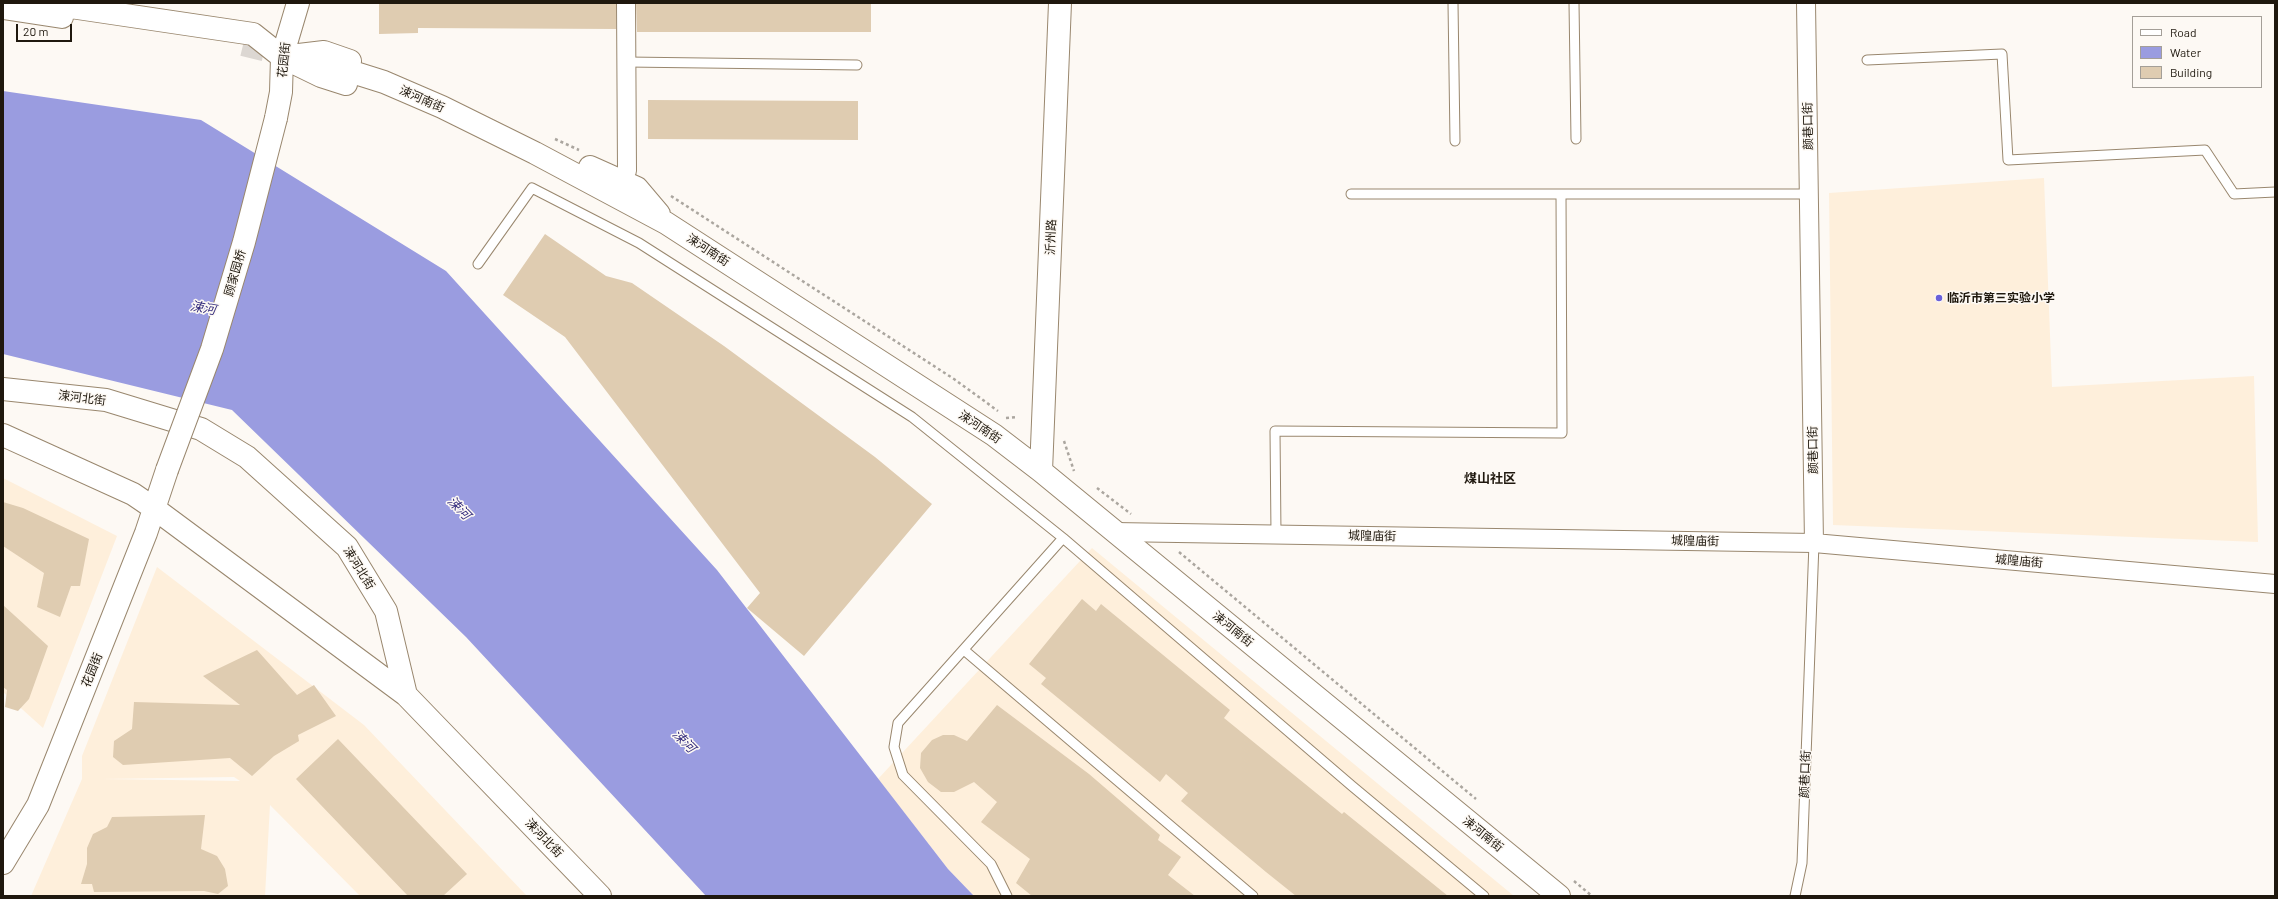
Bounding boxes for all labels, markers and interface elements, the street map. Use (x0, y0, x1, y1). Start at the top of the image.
scale bar (18, 16, 74, 42)
legend (2132, 16, 2262, 88)
text: 20 m (23, 24, 49, 38)
text: Road (2170, 25, 2197, 39)
street label: 花园街 (275, 41, 293, 79)
text: Water (2170, 45, 2201, 59)
text: Building (2170, 65, 2212, 79)
street label: 涑河南街 (397, 83, 447, 115)
street label: 颜巷口街 (1800, 102, 1816, 150)
street label: 沂州路 (1043, 219, 1059, 255)
street label: 涑河南街 (684, 231, 732, 269)
street label: 顾家园桥 (221, 248, 249, 298)
place label: 临沂市第三实验小学 (1947, 291, 2055, 305)
marker: 临沂市第三实验小学 (1934, 293, 1944, 303)
water label: 涑河 (189, 298, 217, 318)
street label: 涑河北街 (57, 388, 107, 408)
street label: 涑河南街 (956, 408, 1004, 446)
street label: 颜巷口街 (1805, 426, 1821, 474)
district label: 煤山社区 (1464, 471, 1516, 487)
water label: 涑河 (444, 493, 474, 523)
street label: 城隍庙街 (1348, 528, 1396, 544)
street label: 城隍庙街 (1671, 533, 1719, 549)
street label: 涑河北街 (340, 544, 378, 592)
street label: 城隍庙街 (1994, 552, 2044, 570)
street label: 涑河南街 (1210, 608, 1256, 650)
street label: 花园街 (79, 651, 105, 689)
water label: 涑河 (669, 726, 699, 756)
street label: 颜巷口街 (1797, 750, 1813, 798)
street label: 涑河南街 (1460, 813, 1506, 855)
street label: 涑河北街 (522, 816, 566, 860)

